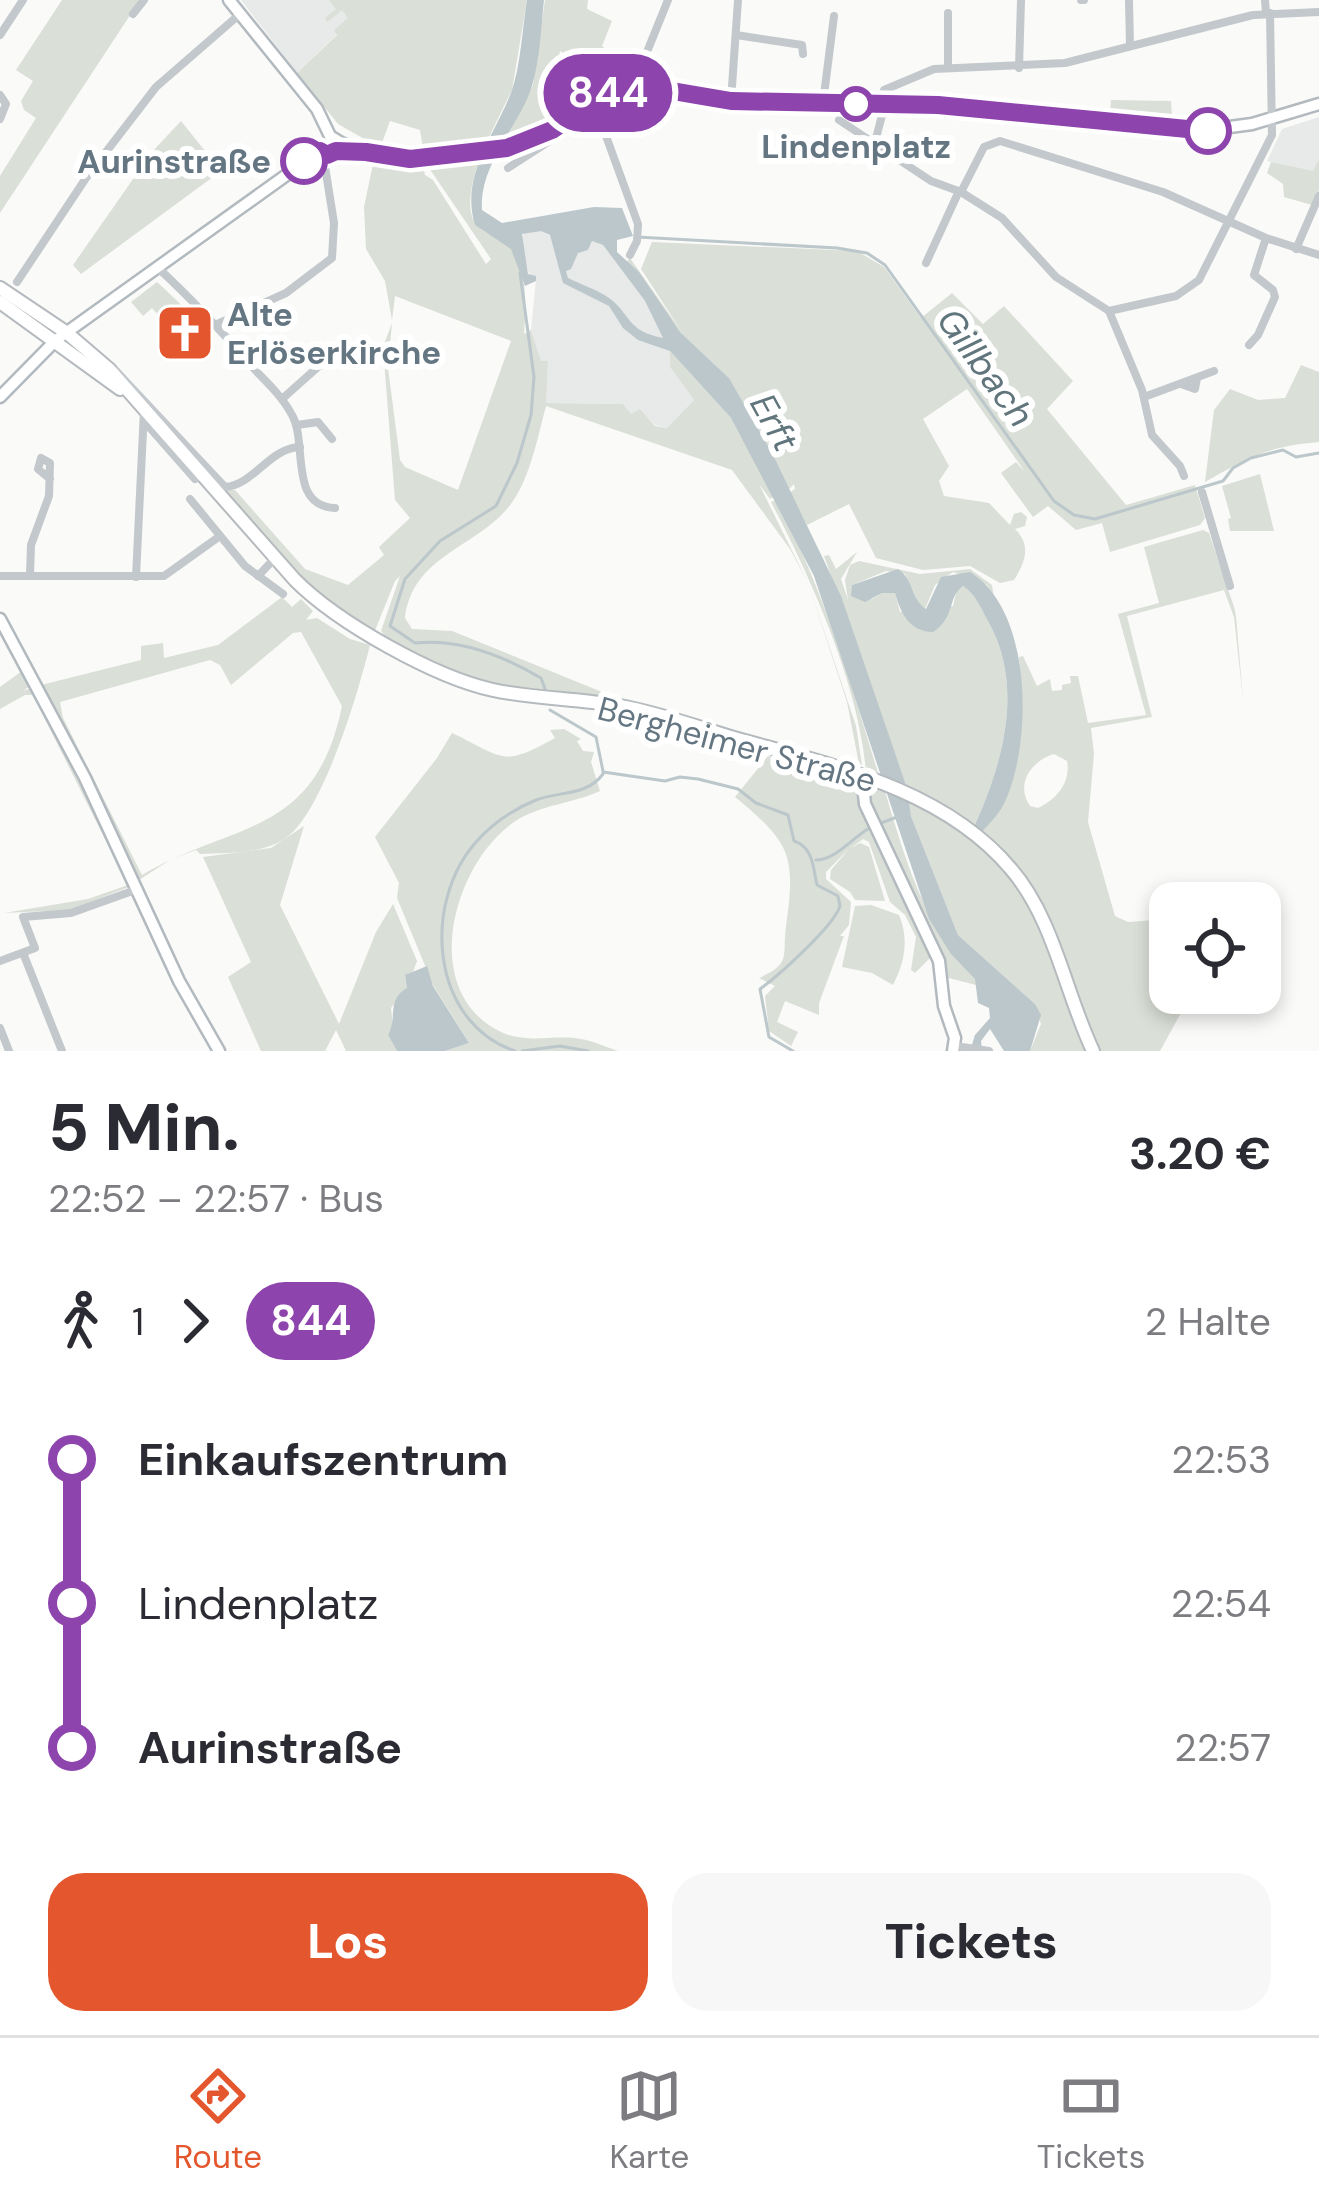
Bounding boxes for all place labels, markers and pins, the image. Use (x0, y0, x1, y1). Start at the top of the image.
marker: Lindenplatz (840, 88, 872, 120)
unlabelled marker (1186, 109, 1230, 153)
place label: Lindenplatz (761, 125, 951, 168)
marker: Aurinstraße (282, 139, 326, 183)
place label: Aurinstraße (77, 140, 271, 183)
place label: Alte Erlöserkirche (227, 293, 441, 374)
church icon: Alte Erlöserkirche (154, 302, 216, 364)

